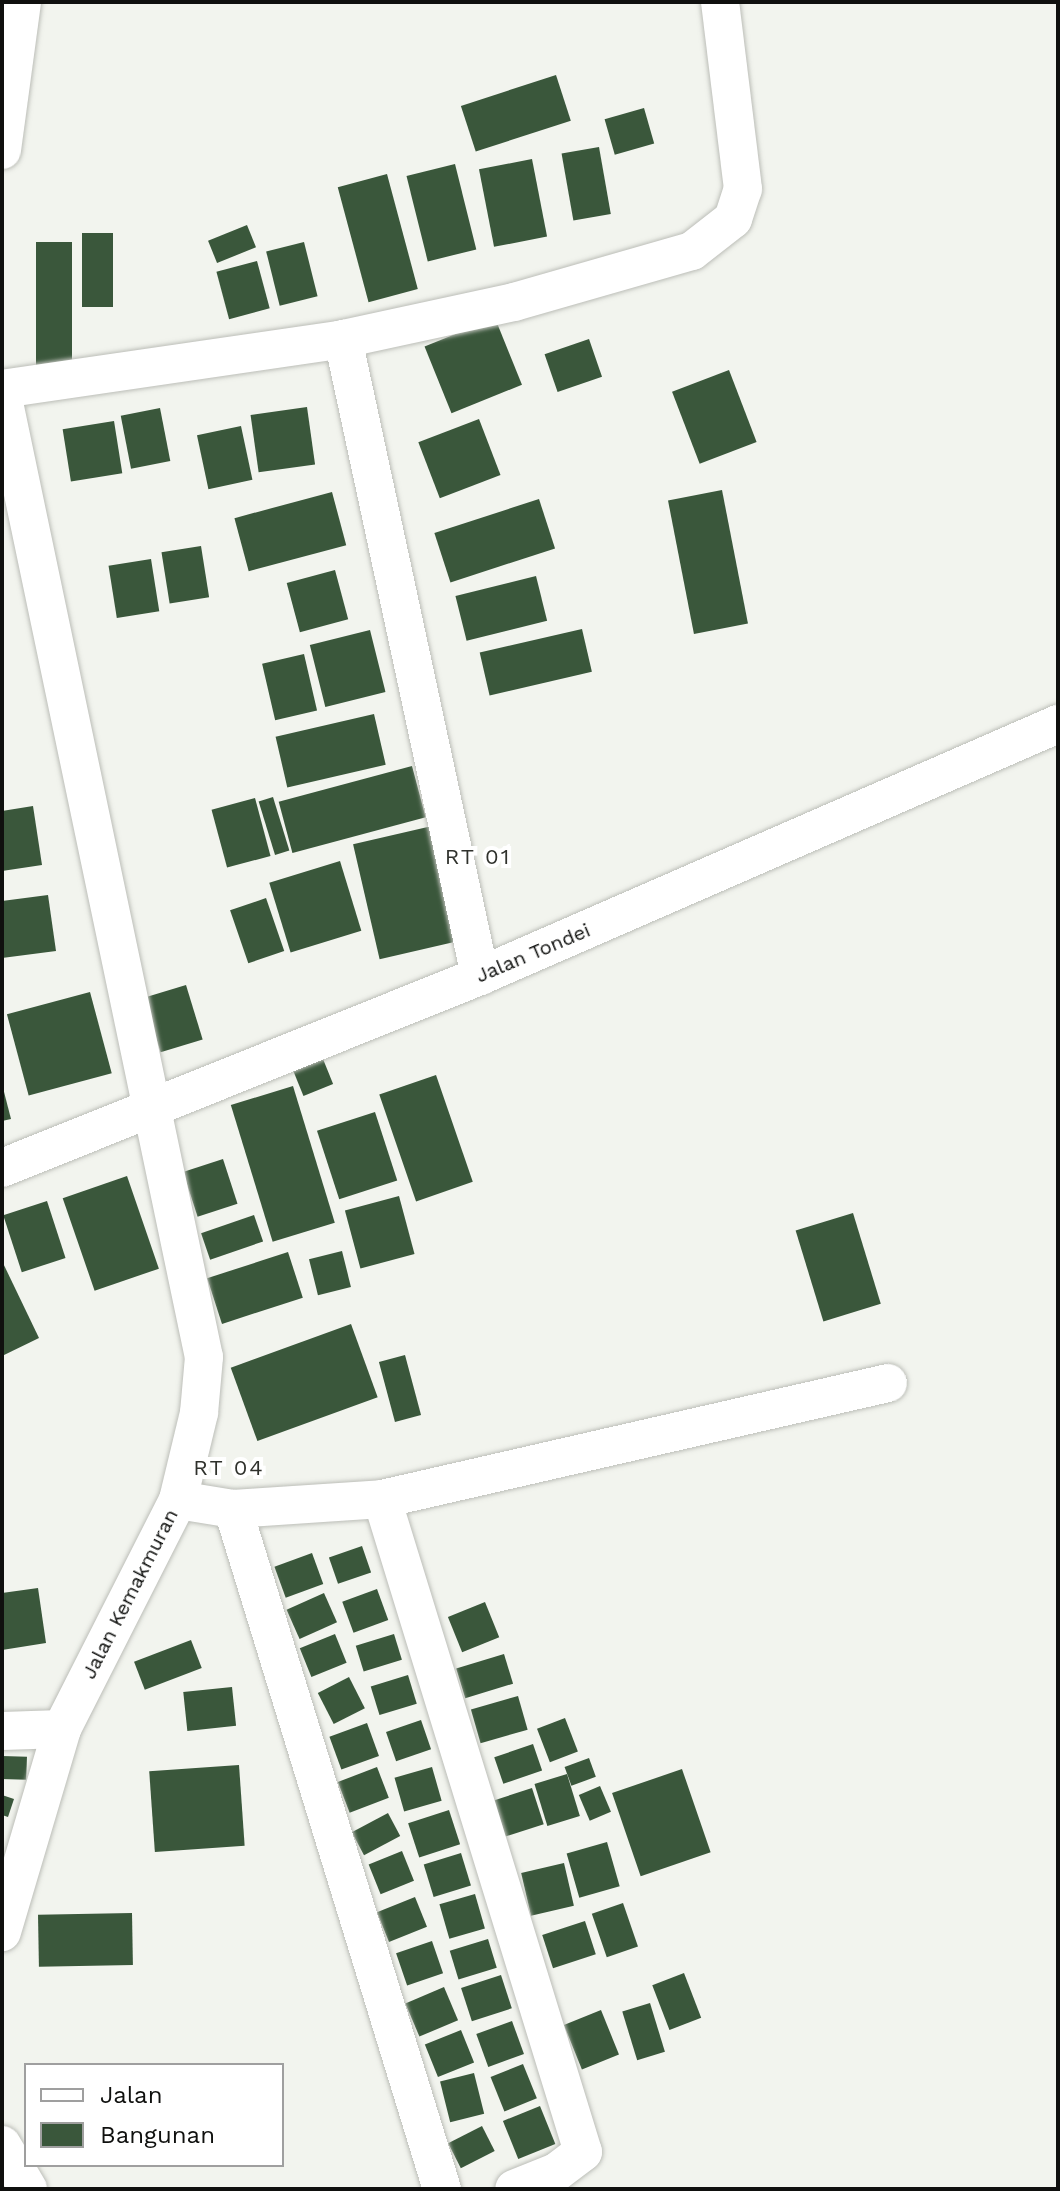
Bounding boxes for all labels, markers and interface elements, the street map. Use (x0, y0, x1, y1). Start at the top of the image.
district label: RT 01 (444, 844, 512, 870)
street label: Jalan Tondei (472, 918, 594, 988)
district label: RT 04 (193, 1455, 265, 1481)
street label: Jalan Kemakmuran (77, 1505, 183, 1683)
legend (24, 2063, 284, 2167)
text: Jalan (100, 2081, 163, 2109)
text: Bangunan (100, 2121, 215, 2149)

